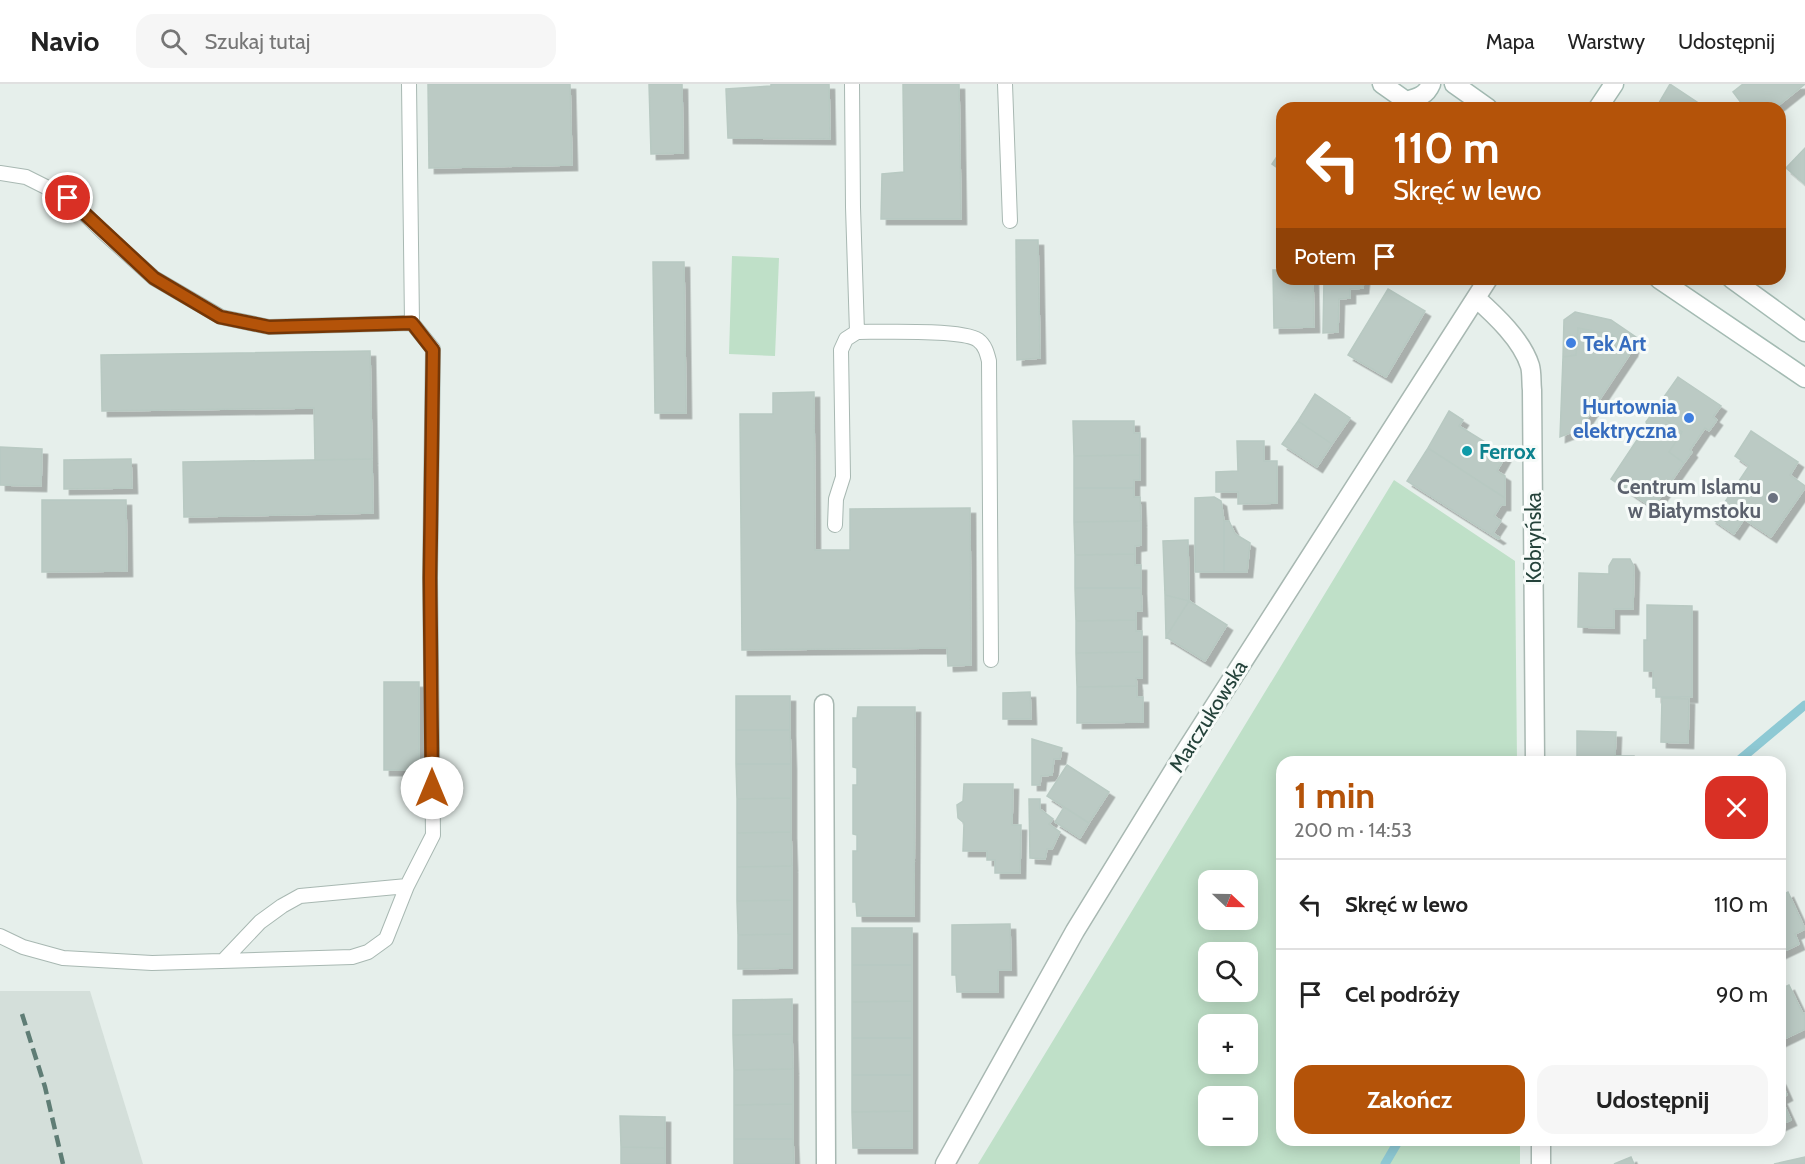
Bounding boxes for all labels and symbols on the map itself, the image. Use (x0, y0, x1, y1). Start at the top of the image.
pin (42, 172, 93, 223)
place label: Tek Art (1583, 331, 1646, 356)
marker: Tek Art (1564, 336, 1578, 350)
place label: Hurtownia elektryczna (1573, 394, 1678, 443)
marker: Hurtownia elektryczna (1682, 411, 1696, 425)
place label: Ferrox (1479, 439, 1536, 464)
marker: Ferrox (1460, 444, 1474, 458)
place label: Centrum Islamu w Białymstoku (1617, 474, 1761, 523)
marker: Centrum Islamu w Białymstoku (1766, 491, 1780, 505)
street label: Kobryńska (1521, 492, 1546, 584)
street label: Marczukowska (1164, 655, 1252, 777)
position arrow (400, 756, 464, 820)
north arrow (1198, 870, 1258, 930)

